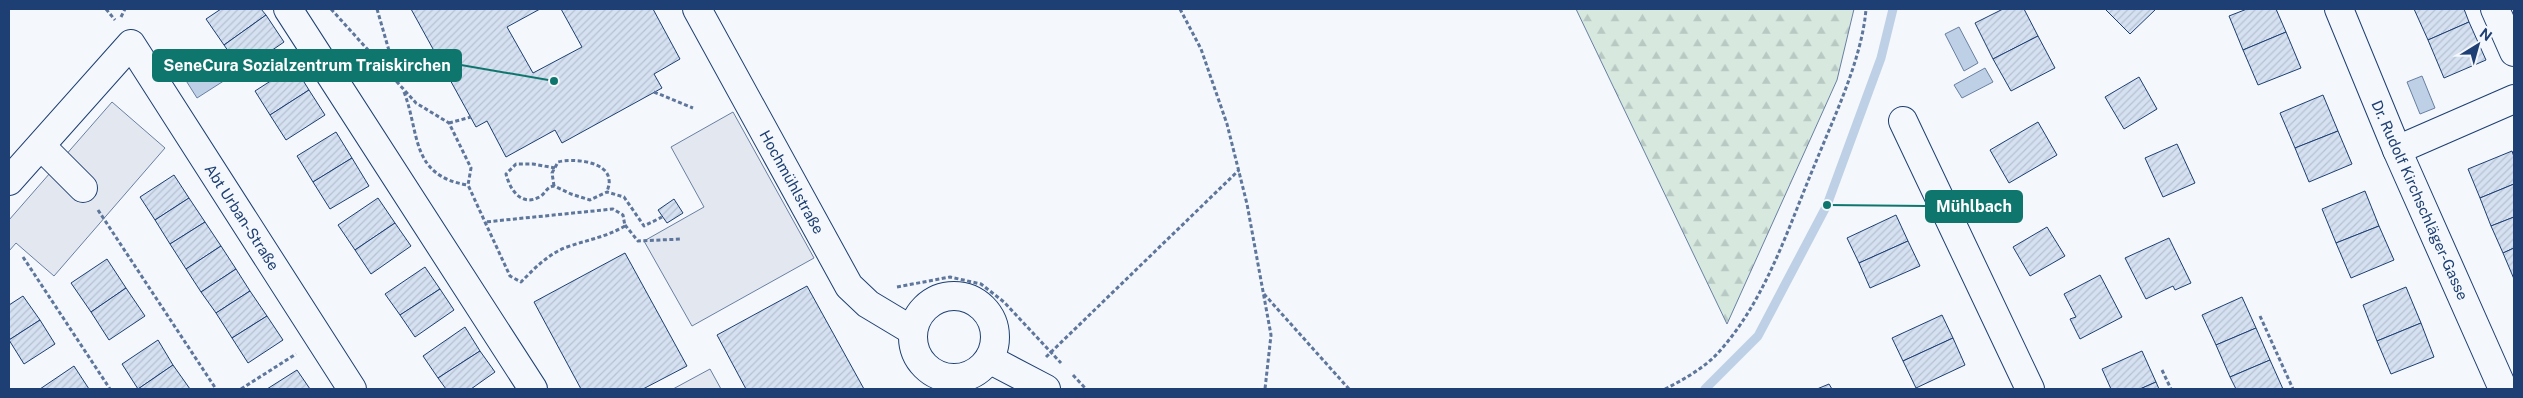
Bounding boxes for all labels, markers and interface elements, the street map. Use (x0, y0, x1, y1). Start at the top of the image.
north arrow (2453, 20, 2503, 70)
text: N (2477, 25, 2495, 44)
callout: SeneCura Sozialzentrum Traiskirchen (153, 50, 461, 81)
text: SeneCura Sozialzentrum Traiskirchen (163, 56, 451, 75)
street label: Dr. Rudolf Kirchschläger-Gasse (2368, 98, 2472, 302)
street label: Hochmühlstraße (756, 127, 828, 237)
street label: Abt Urban-Straße (201, 161, 283, 273)
callout: Mühlbach (1926, 191, 2022, 222)
text: Mühlbach (1936, 197, 2012, 216)

